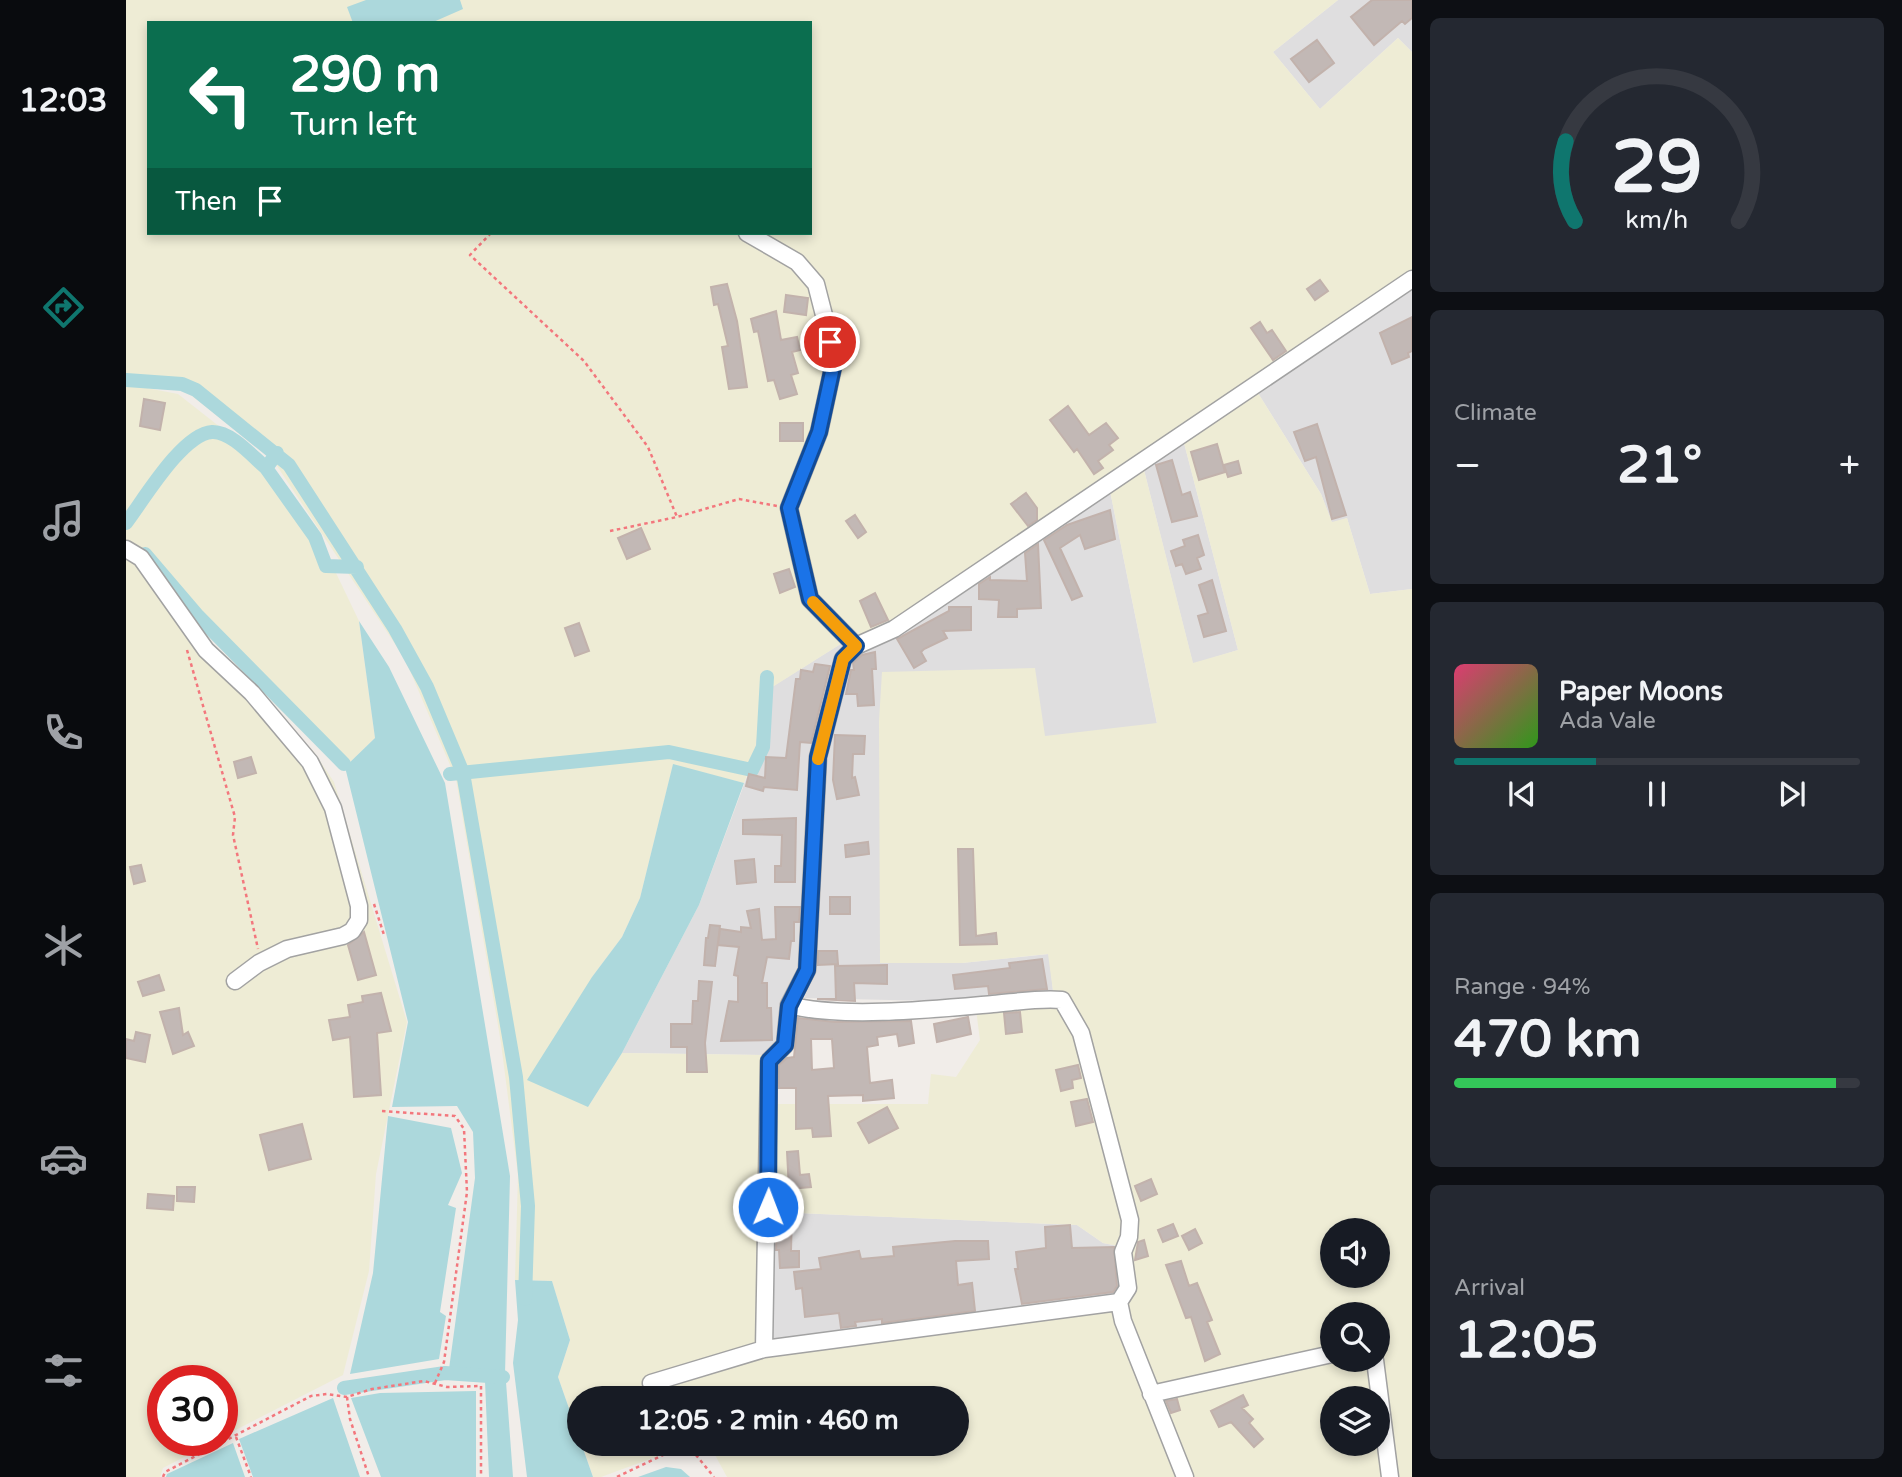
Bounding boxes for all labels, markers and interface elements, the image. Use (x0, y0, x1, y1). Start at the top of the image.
text: 290 m (290, 46, 440, 105)
icon: left (175, 49, 266, 140)
text: 12:03 (19, 82, 107, 120)
text: Turn left (290, 106, 417, 144)
text: 29 (1611, 124, 1703, 212)
icon: arrive (251, 182, 289, 220)
text: Then (175, 186, 237, 217)
text: km/h (1626, 205, 1688, 235)
icon: directions (39, 283, 88, 332)
pin (800, 312, 860, 372)
icon: arrive (811, 323, 849, 361)
text: Climate (1454, 399, 1537, 427)
text: 21° (1617, 434, 1702, 497)
text: − (1454, 443, 1481, 489)
text: + (1839, 443, 1860, 489)
icon: music (39, 496, 88, 545)
text: Paper Moons (1559, 676, 1723, 707)
text: Ada Vale (1559, 707, 1656, 735)
icon: phone (39, 708, 88, 757)
icon: previous (1503, 775, 1541, 813)
icon: pause (1638, 775, 1676, 813)
icon: next (1773, 775, 1811, 813)
icon: climate (39, 921, 88, 970)
text: Range · 94% (1454, 973, 1590, 1001)
text: 470 km (1454, 1008, 1642, 1071)
icon: car (39, 1134, 88, 1183)
position arrow (731, 1170, 805, 1244)
map controls (1320, 1218, 1390, 1456)
button: sound (1320, 1218, 1390, 1288)
text: Arrival (1454, 1274, 1525, 1302)
button: search (1320, 1302, 1390, 1372)
text: 12:05 (1454, 1309, 1598, 1372)
icon: filters (39, 1346, 88, 1395)
speed limit sign: 30 (147, 1365, 238, 1456)
button: layers (1320, 1386, 1390, 1456)
text: 12:05 · 2 min · 460 m (637, 1405, 899, 1436)

